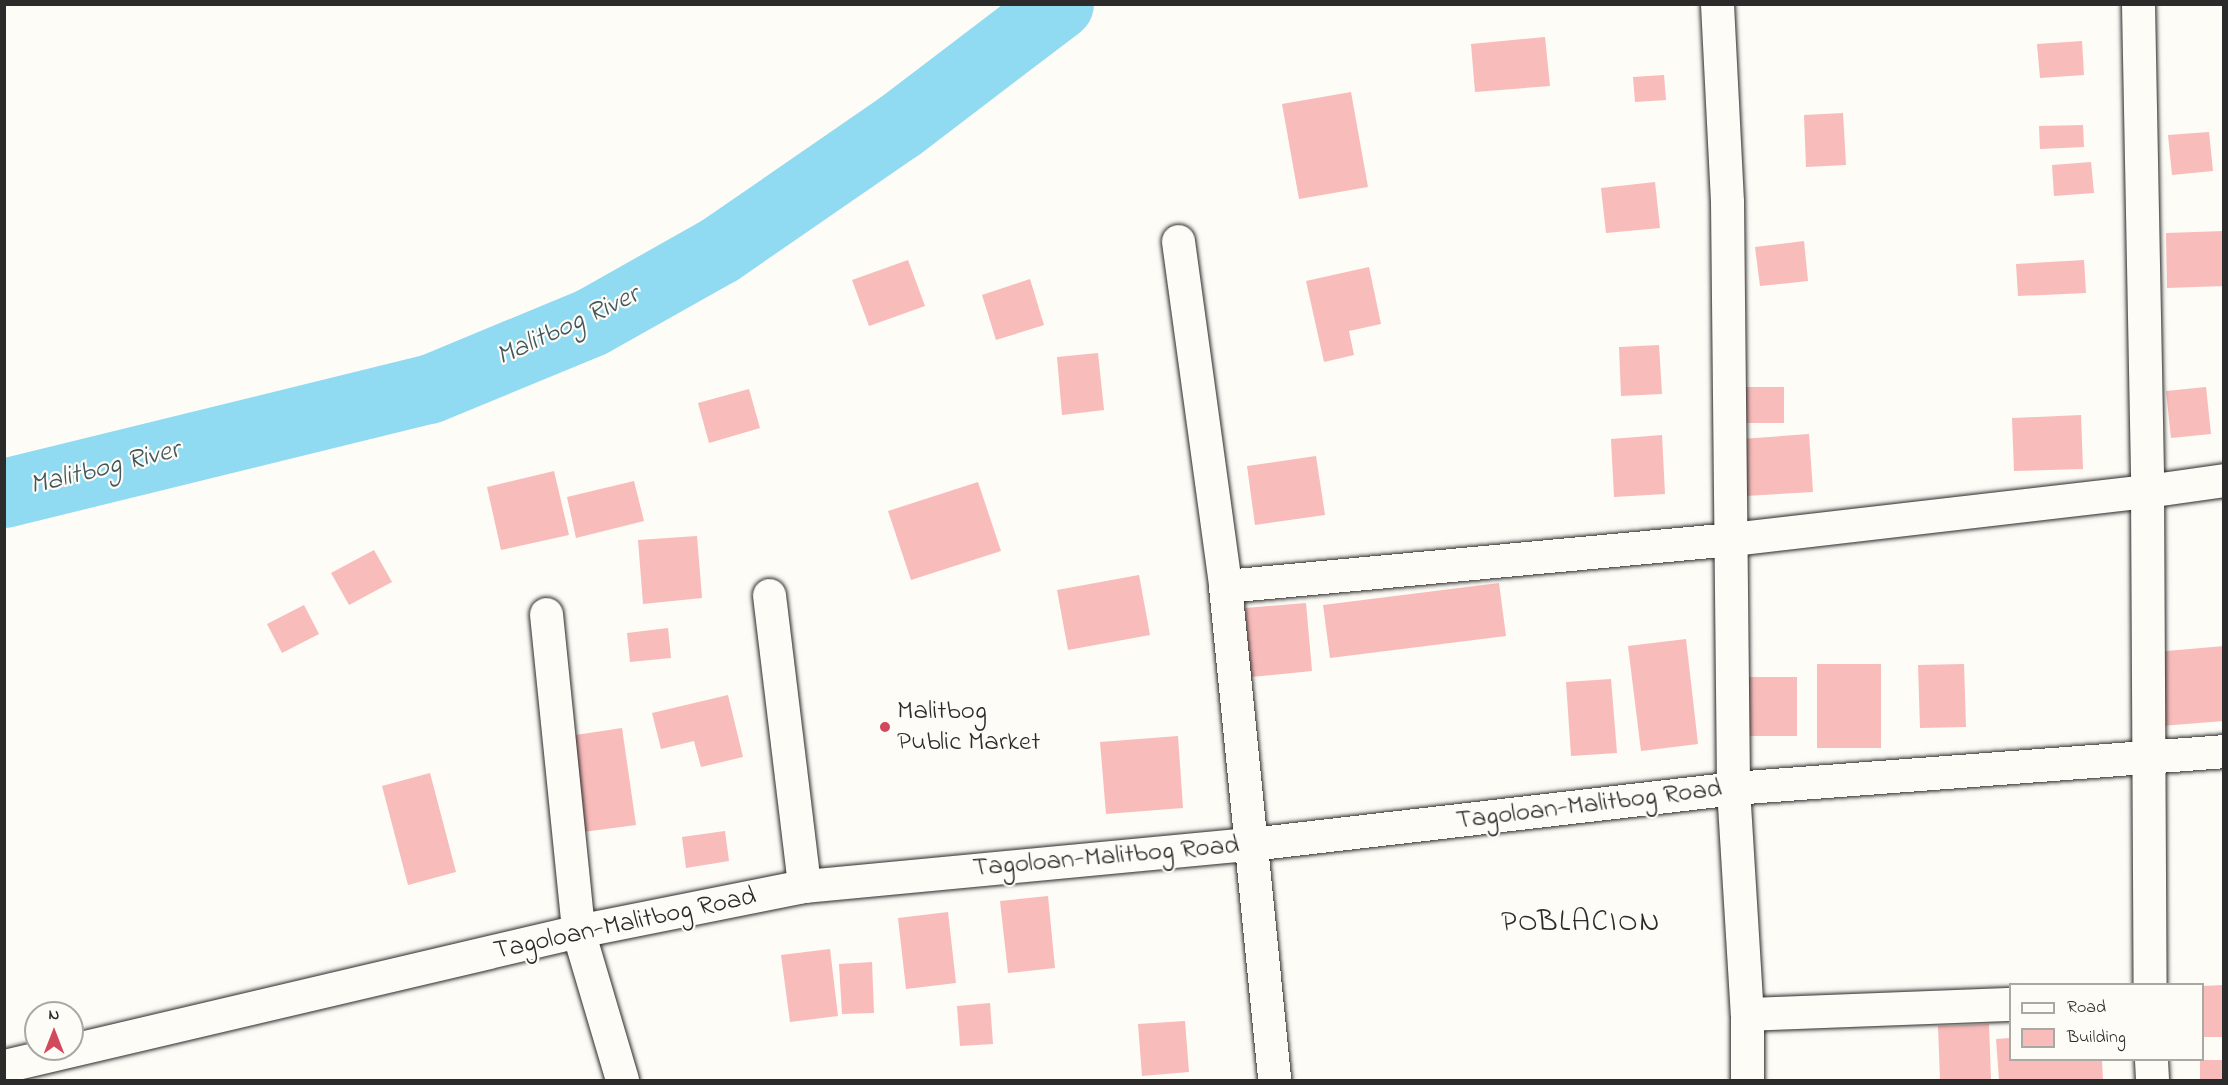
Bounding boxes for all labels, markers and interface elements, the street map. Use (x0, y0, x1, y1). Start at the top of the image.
water label: Malitbog River (491, 279, 645, 375)
water label: Malitbog River (26, 434, 184, 504)
place label: Malitbog Public Market (897, 695, 1040, 758)
marker: Malitbog Public Market (878, 720, 892, 734)
street label: Tagoloan-Malitbog Road (1454, 773, 1724, 837)
street label: Tagoloan-Malitbog Road (971, 829, 1241, 885)
street label: Tagoloan-Malitbog Road (491, 880, 759, 968)
district label: POBLACION (1501, 905, 1661, 941)
legend (2009, 983, 2204, 1061)
text: Road (2067, 995, 2106, 1021)
north arrow (24, 1001, 84, 1061)
text: N (49, 1003, 59, 1027)
text: Building (2067, 1025, 2126, 1051)

